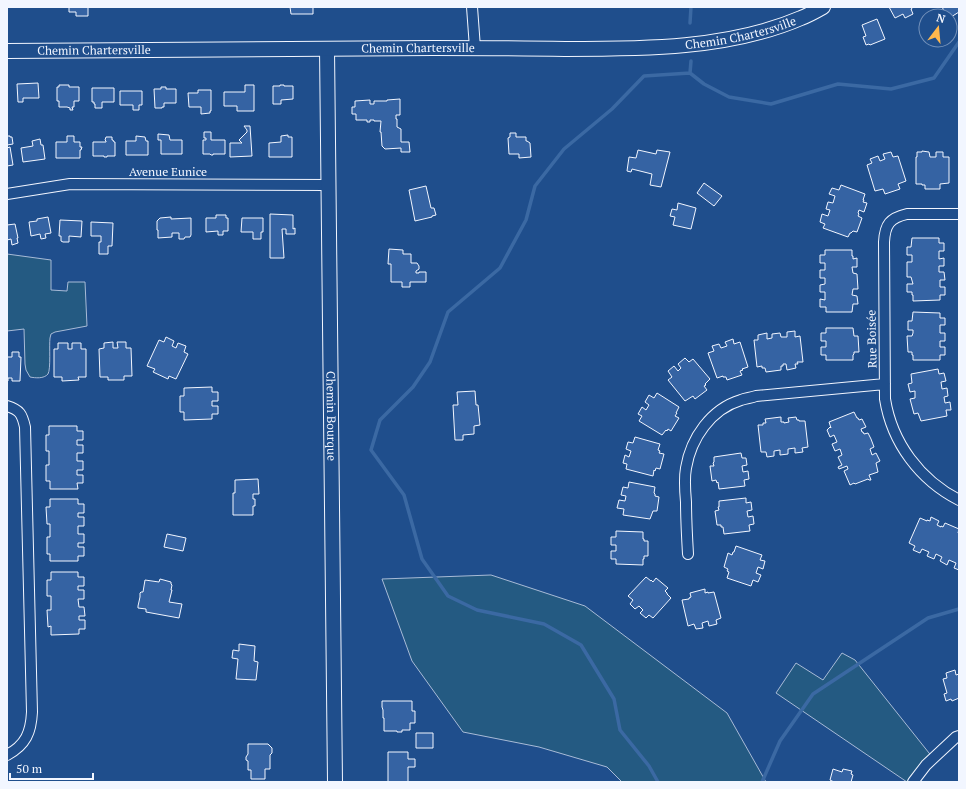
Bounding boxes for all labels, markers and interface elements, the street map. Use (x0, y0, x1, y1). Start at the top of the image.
north arrow (918, 8, 958, 48)
text: N (935, 11, 947, 26)
street label: Chemin Chartersville (684, 13, 798, 52)
street label: Chemin Chartersville (361, 40, 475, 56)
street label: Chemin Chartersville (37, 42, 151, 58)
street label: Avenue Eunice (129, 164, 207, 179)
street label: Rue Boisée (863, 310, 880, 368)
street label: Chemin Bourque (324, 371, 339, 461)
scale bar (10, 755, 93, 781)
text: 50 m (16, 761, 43, 776)

